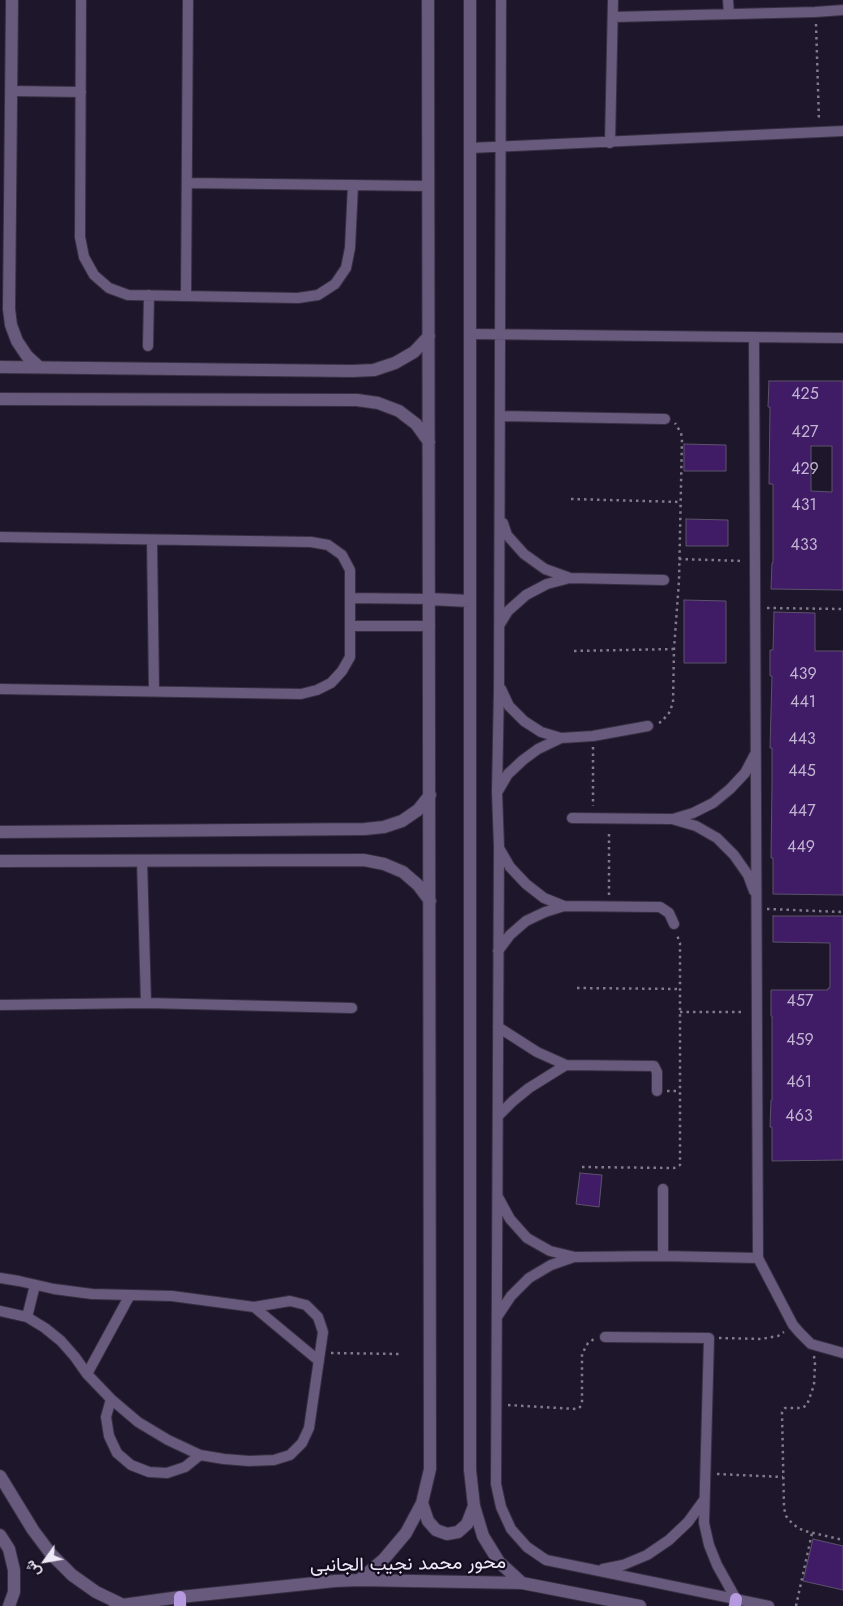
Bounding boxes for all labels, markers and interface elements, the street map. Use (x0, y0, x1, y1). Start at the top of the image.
house number: 425 (791, 385, 819, 405)
house number: 427 (792, 423, 818, 443)
house number: 429 (791, 460, 819, 480)
house number: 431 (791, 496, 817, 516)
house number: 433 (791, 536, 817, 556)
house number: 439 (789, 665, 817, 685)
house number: 441 (790, 693, 816, 713)
house number: 443 (788, 730, 816, 750)
house number: 445 (788, 762, 816, 782)
house number: 447 (788, 802, 816, 822)
house number: 449 (787, 838, 815, 858)
house number: 457 (787, 992, 813, 1012)
house number: 459 (786, 1031, 814, 1051)
house number: 461 (786, 1073, 812, 1093)
house number: 463 (785, 1107, 813, 1127)
north arrow (20, 1536, 70, 1586)
street label: محور محمد نجيب الجانبى (310, 1552, 506, 1578)
text: ش (19, 1557, 45, 1581)

